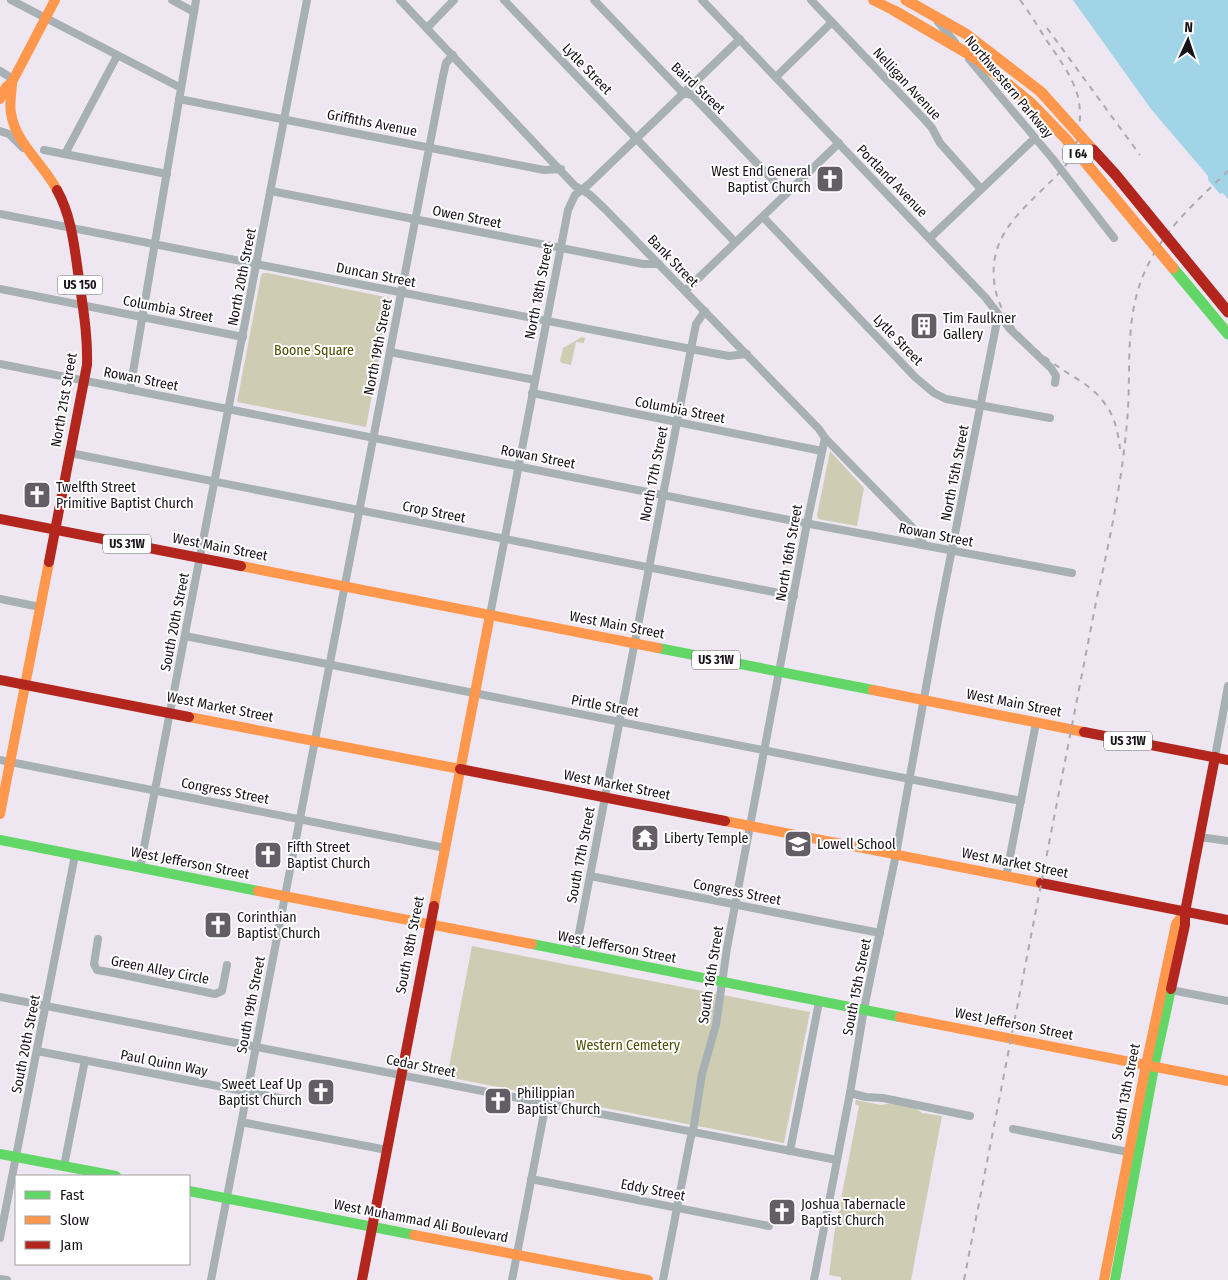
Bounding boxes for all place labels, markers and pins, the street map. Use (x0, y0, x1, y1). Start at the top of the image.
place label: West End General Baptist Church (711, 163, 811, 196)
church icon: West End General Baptist Church (815, 164, 845, 194)
place label: Tim Faulkner Gallery (943, 310, 1016, 343)
building icon: Tim Faulkner Gallery (909, 311, 939, 341)
place label: Twelfth Street Primitive Baptist Church (56, 479, 194, 512)
church icon: Twelfth Street Primitive Baptist Church (22, 480, 52, 510)
temple icon: Liberty Temple (630, 823, 660, 853)
school or university icon: Lowell School (783, 829, 813, 859)
place label: Liberty Temple (664, 830, 749, 847)
place label: Lowell School (817, 836, 896, 853)
place label: Fifth Street Baptist Church (287, 839, 370, 872)
church icon: Fifth Street Baptist Church (253, 840, 283, 870)
place label: Corinthian Baptist Church (237, 909, 320, 942)
church icon: Corinthian Baptist Church (203, 910, 233, 940)
place label: Sweet Leaf Up Baptist Church (219, 1076, 302, 1109)
church icon: Sweet Leaf Up Baptist Church (306, 1077, 336, 1107)
place label: Philippian Baptist Church (517, 1085, 600, 1118)
church icon: Philippian Baptist Church (483, 1086, 513, 1116)
place label: Joshua Tabernacle Baptist Church (801, 1196, 906, 1229)
church icon: Joshua Tabernacle Baptist Church (767, 1197, 797, 1227)

